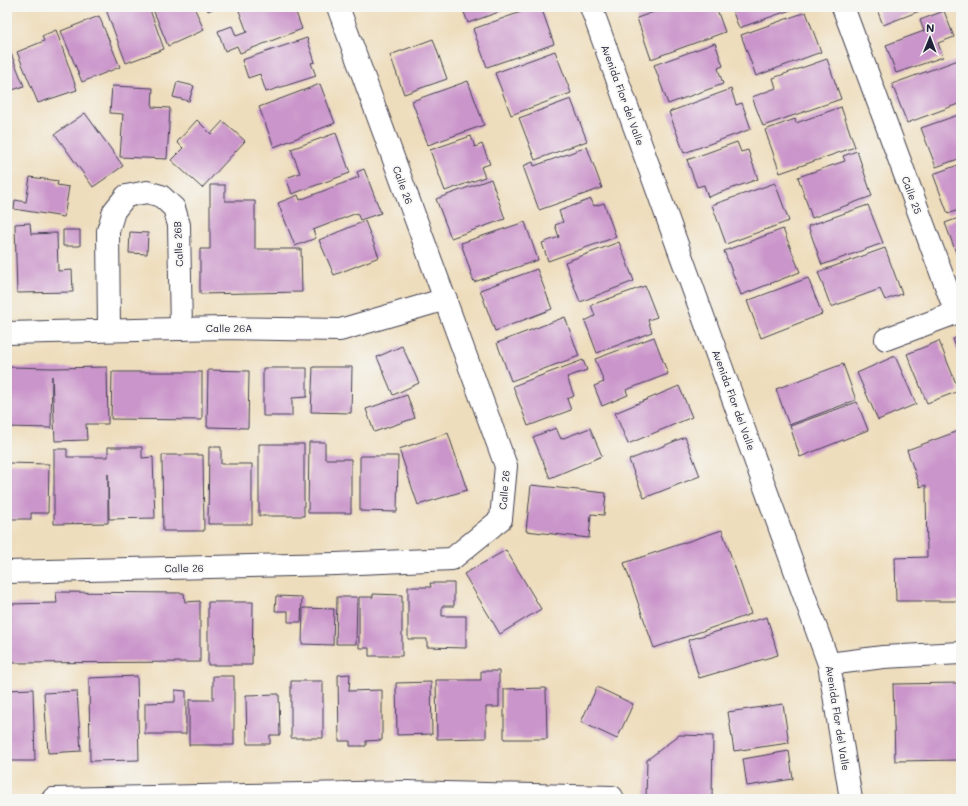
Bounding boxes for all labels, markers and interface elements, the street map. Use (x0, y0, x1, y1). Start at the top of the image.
north arrow (910, 18, 950, 58)
text: N (926, 20, 934, 35)
street label: Avenida Flor del Valle (598, 43, 648, 147)
street label: Calle 26 (390, 164, 416, 206)
street label: Calle 25 (899, 174, 925, 216)
street label: Calle 26B (170, 221, 186, 267)
street label: Calle 26A (206, 321, 252, 335)
street label: Avenida Flor del Valle (709, 348, 759, 452)
street label: Calle 26 (495, 470, 513, 510)
street label: Calle 26 (164, 561, 204, 575)
street label: Avenida Flor del Valle (823, 664, 853, 772)

